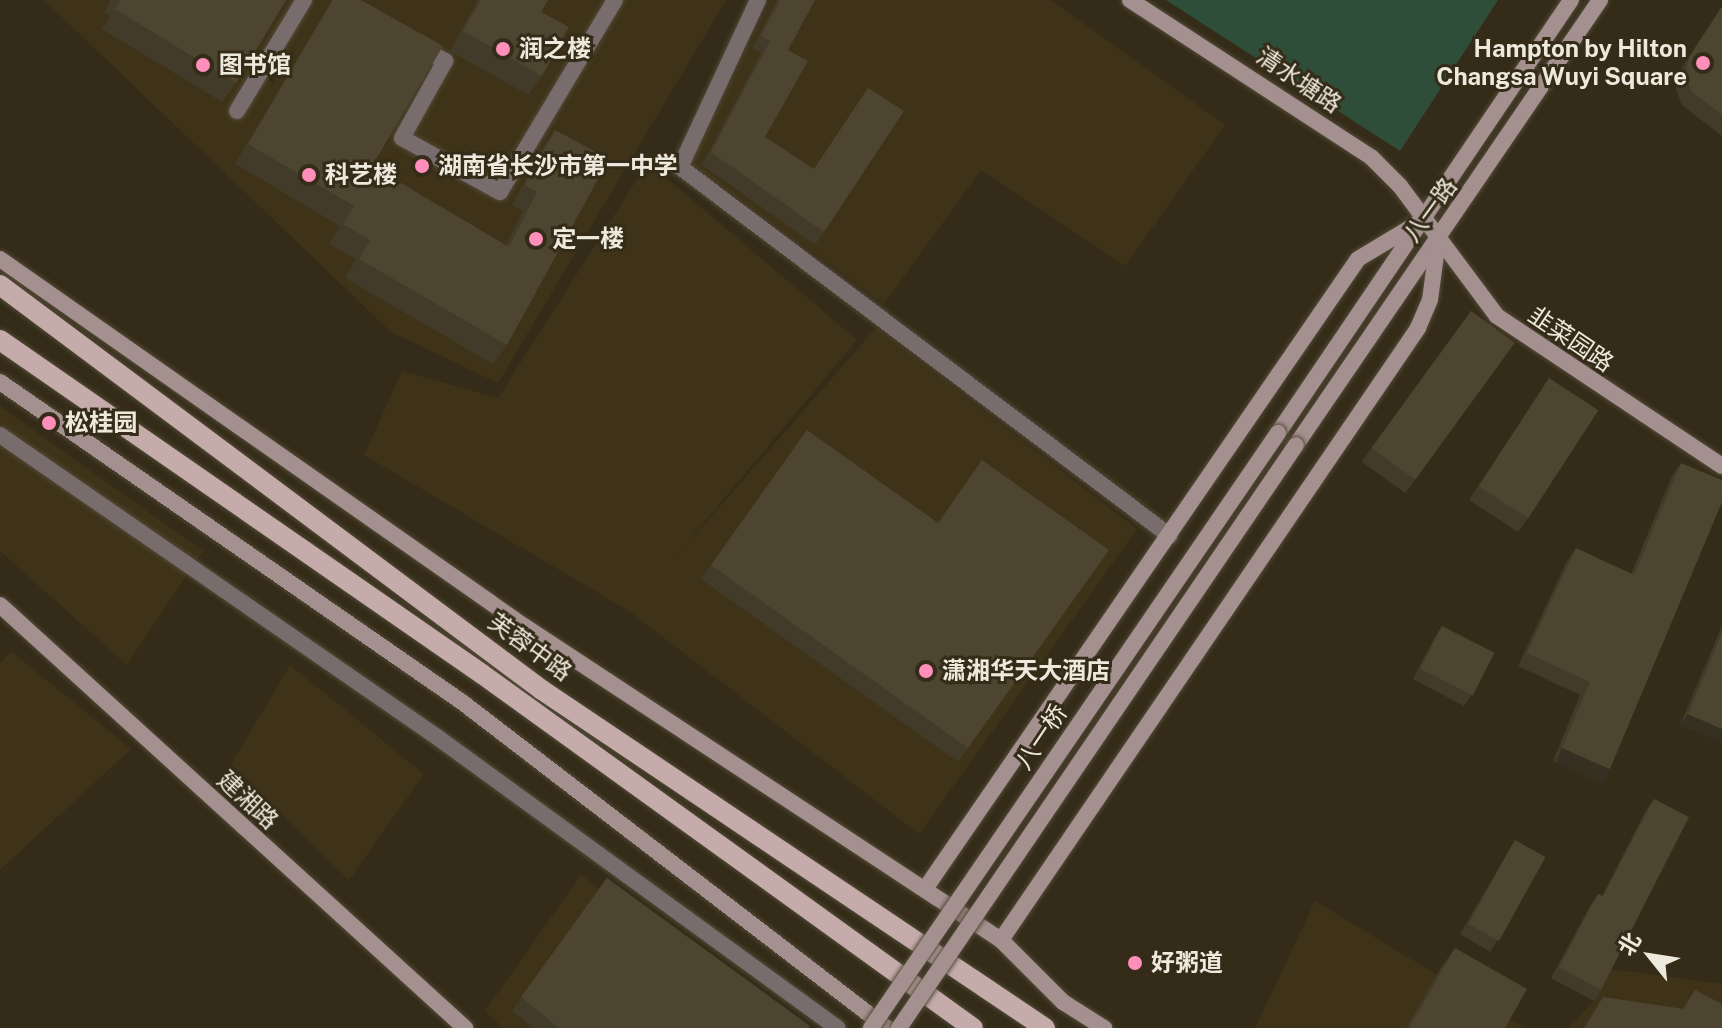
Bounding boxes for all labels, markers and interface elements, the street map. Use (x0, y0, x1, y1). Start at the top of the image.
place label: 润之楼 (519, 35, 591, 63)
place label: Hampton by Hilton Changsa Wuyi Square (1436, 35, 1687, 91)
marker: 润之楼 (494, 40, 512, 58)
street label: 清水塘路 (1251, 41, 1347, 119)
place label: 图书馆 (219, 51, 291, 79)
marker: Hampton by Hilton Changsa Wuyi Square (1694, 54, 1712, 72)
marker: 图书馆 (194, 56, 212, 74)
place label: 湖南省长沙市第一中学 (438, 152, 678, 180)
marker: 湖南省长沙市第一中学 (413, 157, 431, 175)
place label: 科艺楼 (325, 161, 397, 189)
marker: 科艺楼 (300, 166, 318, 184)
street label: 八一路 (1397, 172, 1463, 248)
place label: 定一楼 (552, 225, 624, 253)
marker: 定一楼 (527, 230, 545, 248)
street label: 韭菜园路 (1523, 300, 1619, 378)
place label: 松桂园 (65, 409, 137, 437)
marker: 松桂园 (40, 414, 58, 432)
street label: 芙蓉中路 (483, 607, 577, 687)
place label: 潇湘华天大酒店 (942, 657, 1110, 685)
marker: 潇湘华天大酒店 (917, 662, 935, 680)
street label: 八一桥 (1009, 699, 1073, 775)
street label: 建湘路 (212, 765, 284, 835)
north arrow (1610, 916, 1690, 996)
text: 北 (1612, 928, 1646, 960)
place label: 好粥道 (1151, 949, 1223, 977)
marker: 好粥道 (1126, 954, 1144, 972)

